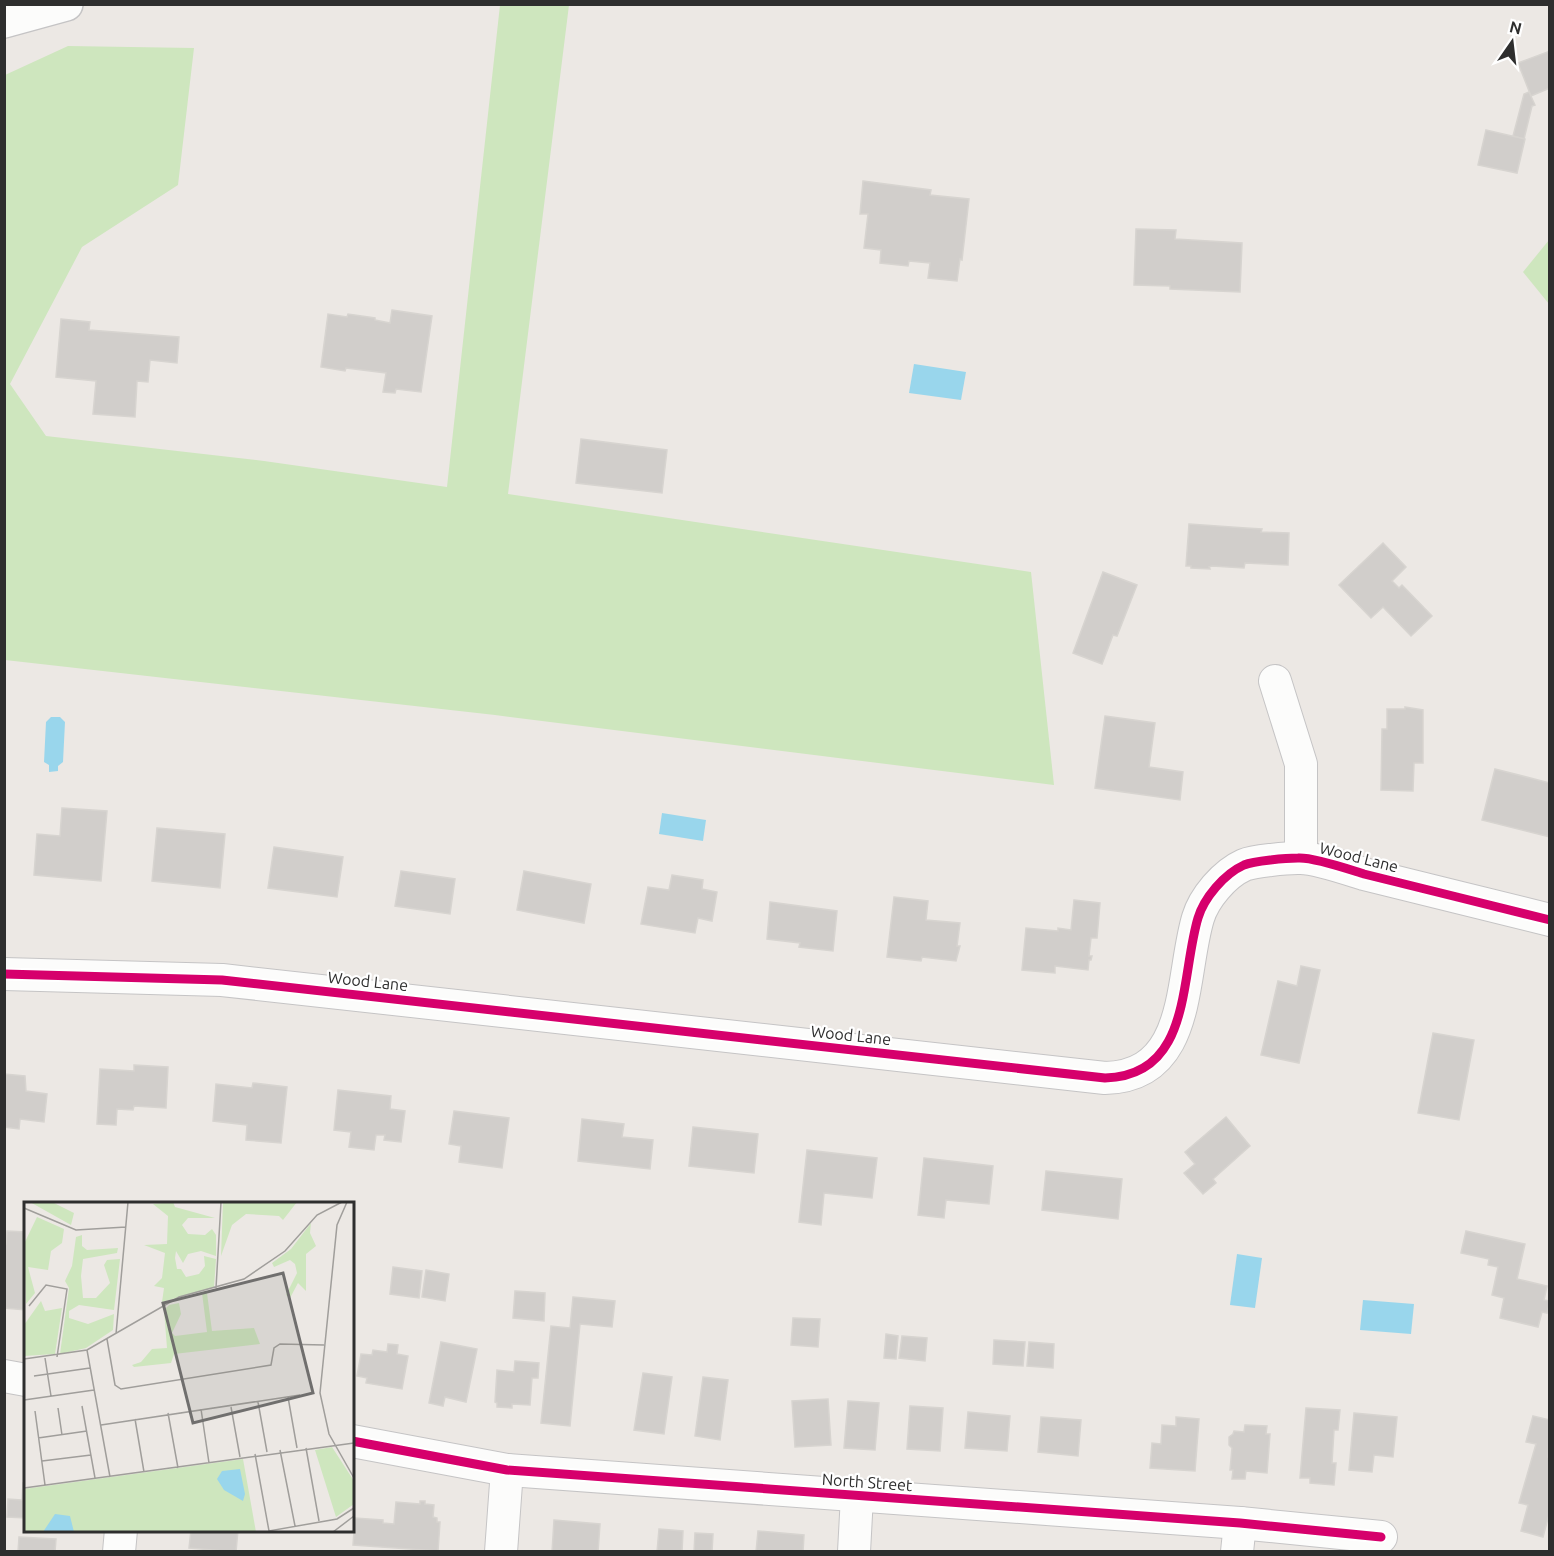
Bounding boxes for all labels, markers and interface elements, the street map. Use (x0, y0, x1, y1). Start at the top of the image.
north arrow (1482, 12, 1542, 72)
text: N (1508, 17, 1524, 38)
street label: Wood Lane (1318, 839, 1400, 875)
street label: Wood Lane (327, 968, 409, 994)
street label: Wood Lane (810, 1022, 892, 1048)
inset map (24, 1202, 354, 1532)
street label: North Street (821, 1470, 914, 1494)

